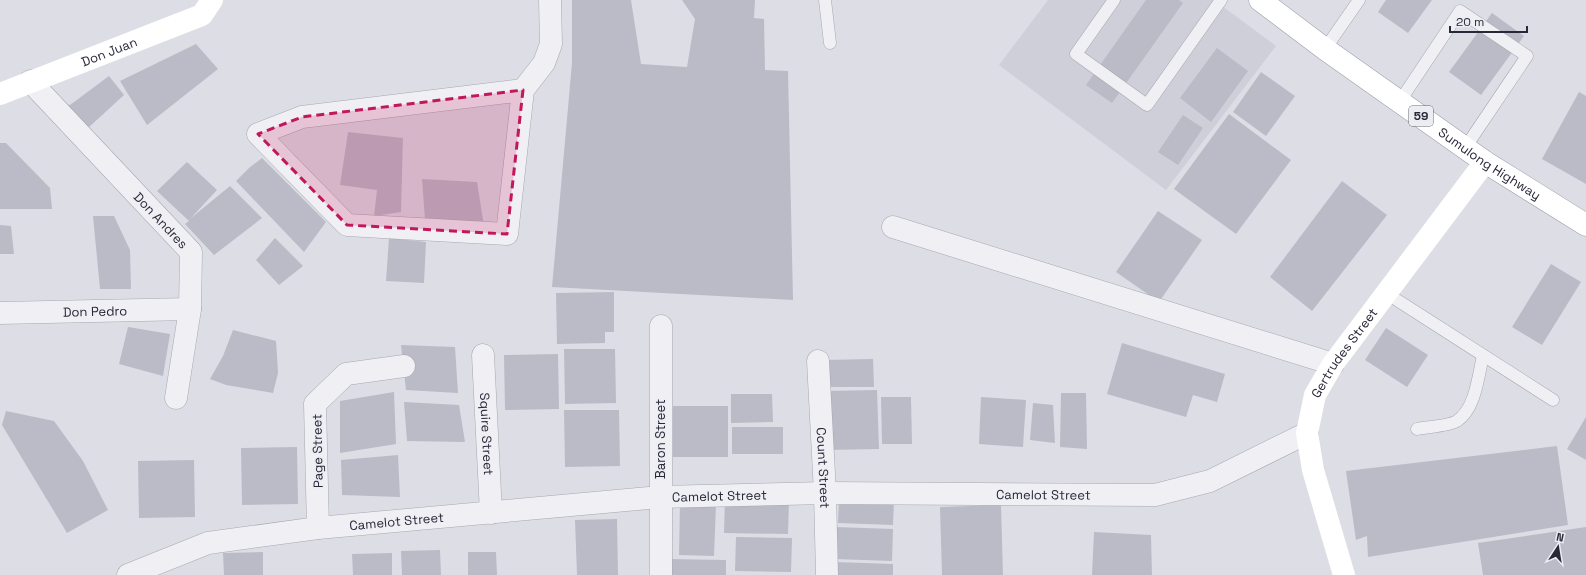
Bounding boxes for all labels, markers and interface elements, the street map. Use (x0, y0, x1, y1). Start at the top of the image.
scale bar (1450, 8, 1527, 34)
text: 20 m (1456, 14, 1484, 30)
street label: Don Juan (79, 33, 140, 70)
road number: 59 (1409, 106, 1433, 126)
street label: Sumulong Highway (1435, 124, 1544, 204)
street label: Don Andres (130, 189, 191, 252)
street label: Don Pedro (63, 302, 127, 321)
street label: Gertrudes Street (1307, 305, 1381, 401)
street label: Squire Street (476, 392, 497, 476)
street label: Baron Street (652, 399, 669, 479)
street label: Page Street (308, 414, 327, 488)
street label: Count Street (813, 427, 833, 509)
street label: Camelot Street (672, 486, 767, 506)
street label: Camelot Street (996, 486, 1091, 504)
street label: Camelot Street (349, 509, 445, 534)
north arrow (1538, 527, 1578, 567)
text: N (1555, 530, 1565, 545)

